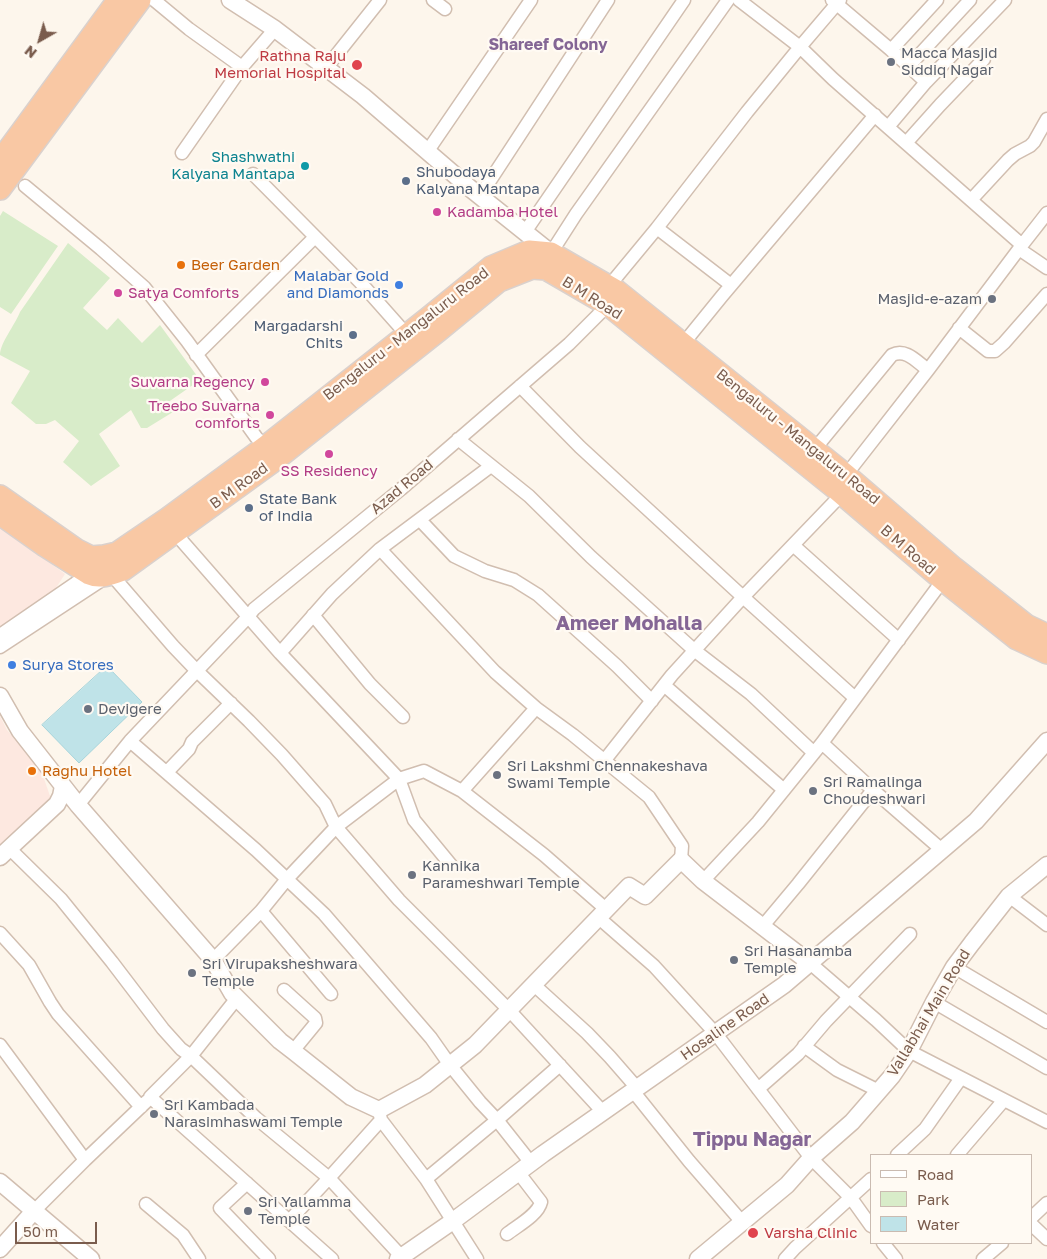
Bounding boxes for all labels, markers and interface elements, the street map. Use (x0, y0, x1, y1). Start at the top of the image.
north arrow (15, 15, 65, 65)
district label: Shareef Colony (488, 35, 608, 55)
text: N (21, 42, 40, 62)
place label: Macca Masjid Siddiq Nagar (901, 44, 998, 79)
place label: Rathna Raju Memorial Hospital (214, 47, 346, 82)
marker: Macca Masjid Siddiq Nagar (885, 56, 897, 68)
marker: Rathna Raju Memorial Hospital (350, 58, 364, 72)
place label: Shashwathi Kalyana Mantapa (171, 148, 295, 183)
marker: Shashwathi Kalyana Mantapa (299, 160, 311, 172)
place label: Shubodaya Kalyana Mantapa (416, 163, 540, 198)
marker: Shubodaya Kalyana Mantapa (400, 175, 412, 187)
place label: Kadamba Hotel (447, 203, 558, 221)
marker: Kadamba Hotel (431, 206, 443, 218)
place label: Beer Garden (191, 256, 280, 274)
marker: Beer Garden (175, 259, 187, 271)
street label: Bengaluru - Mangaluru Road (320, 264, 492, 404)
place label: Malabar Gold and Diamonds (287, 267, 389, 302)
street label: B M Road (559, 273, 625, 323)
marker: Malabar Gold and Diamonds (393, 279, 405, 291)
place label: Satya Comforts (128, 284, 239, 302)
marker: Satya Comforts (112, 287, 124, 299)
place label: Masjid-e-azam (877, 290, 982, 308)
marker: Masjid-e-azam (986, 293, 998, 305)
place label: Margadarshi Chits (253, 317, 343, 352)
marker: Margadarshi Chits (347, 329, 359, 341)
street label: Bengaluru - Mangaluru Road (713, 365, 883, 509)
place label: Suvarna Regency (130, 373, 255, 391)
marker: Suvarna Regency (259, 376, 271, 388)
place label: Treebo Suvarna comforts (148, 397, 260, 432)
marker: Treebo Suvarna comforts (264, 409, 276, 421)
marker: SS Residency (323, 448, 335, 460)
street label: Azad Road (367, 456, 437, 518)
street label: B M Road (207, 459, 271, 513)
place label: SS Residency (280, 462, 378, 480)
place label: State Bank of India (259, 490, 337, 525)
marker: State Bank of India (243, 502, 255, 514)
street label: B M Road (877, 521, 939, 579)
district label: Ameer Mohalla (556, 612, 702, 636)
place label: Surya Stores (22, 656, 114, 674)
marker: Surya Stores (6, 659, 18, 671)
place label: Devigere (98, 700, 162, 718)
marker: Devigere (82, 703, 94, 715)
place label: Sri Lakshmi Chennakeshava Swami Temple (507, 757, 708, 792)
place label: Raghu Hotel (42, 762, 132, 780)
marker: Raghu Hotel (26, 765, 38, 777)
marker: Sri Lakshmi Chennakeshava Swami Temple (491, 769, 503, 781)
place label: Sri Ramalinga Choudeshwari (823, 773, 926, 808)
marker: Sri Ramalinga Choudeshwari (807, 785, 819, 797)
place label: Kannika Parameshwari Temple (422, 857, 580, 892)
marker: Kannika Parameshwari Temple (406, 869, 418, 881)
place label: Sri Hasanamba Temple (744, 942, 852, 977)
street label: Vallabhai Main Road (884, 946, 974, 1080)
marker: Sri Hasanamba Temple (728, 954, 740, 966)
place label: Sri Virupaksheshwara Temple (202, 955, 358, 990)
marker: Sri Virupaksheshwara Temple (186, 967, 198, 979)
street label: Hosaline Road (677, 990, 773, 1064)
place label: Sri Kambada Narasimhaswami Temple (164, 1096, 343, 1131)
marker: Sri Kambada Narasimhaswami Temple (148, 1108, 160, 1120)
district label: Tippu Nagar (693, 1128, 811, 1152)
legend (870, 1154, 1032, 1244)
text: Road (917, 1165, 954, 1183)
text: Park (917, 1190, 949, 1208)
place label: Sri Yallamma Temple (258, 1193, 351, 1228)
marker: Sri Yallamma Temple (242, 1205, 254, 1217)
scale bar (18, 1212, 100, 1244)
text: Water (917, 1215, 960, 1233)
text: 50 m (23, 1222, 58, 1240)
place label: Varsha Clinic (764, 1224, 857, 1242)
marker: Varsha Clinic (746, 1226, 760, 1240)

